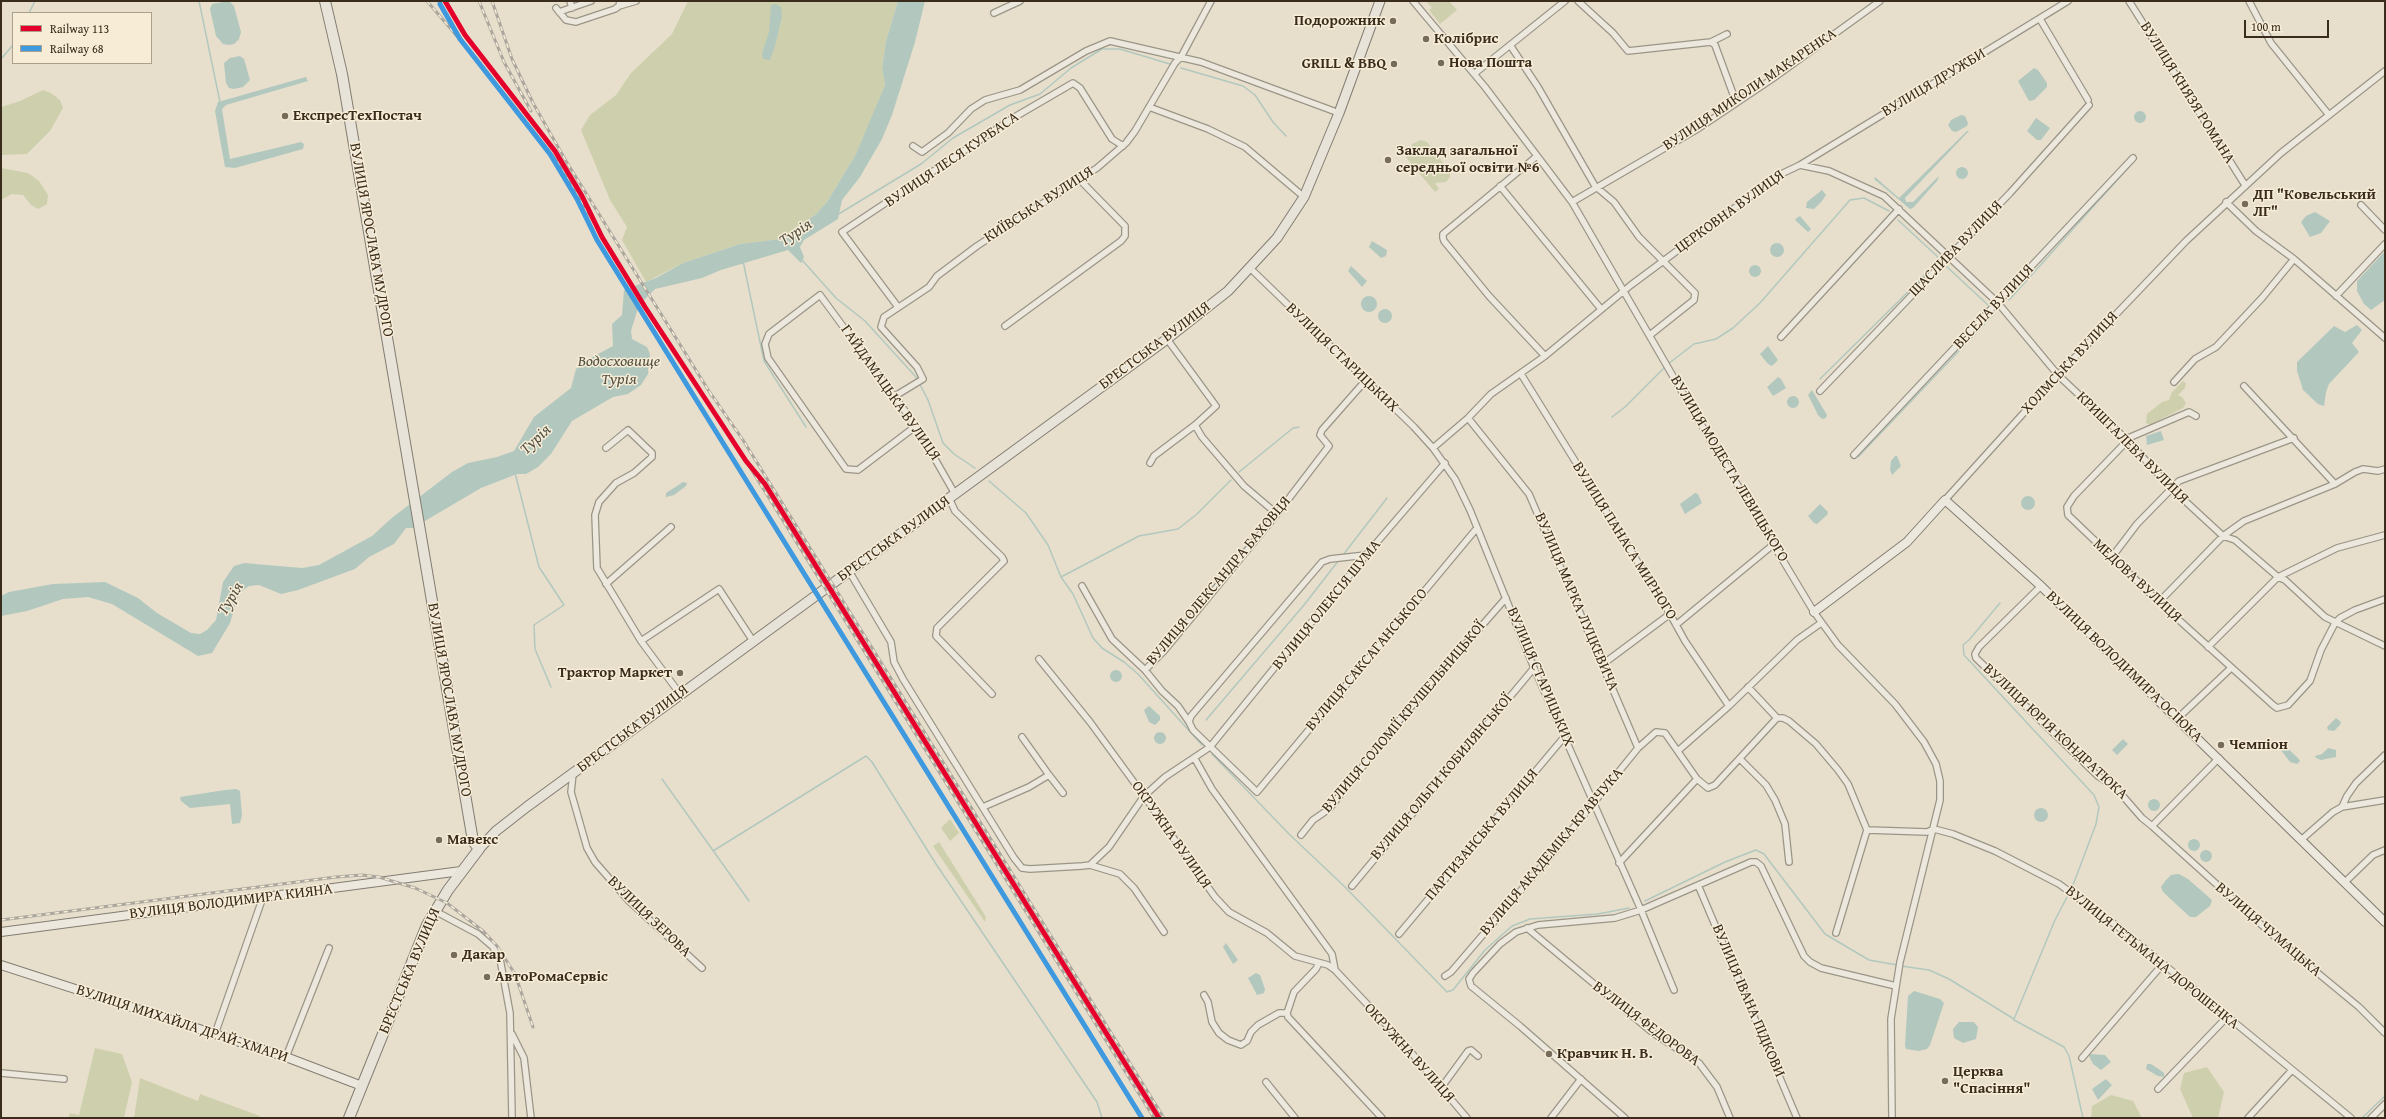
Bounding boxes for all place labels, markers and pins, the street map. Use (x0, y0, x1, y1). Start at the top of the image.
place label: Подорожник (1294, 12, 1385, 30)
marker: Подорожник (1388, 16, 1398, 26)
place label: Колібрис (1434, 30, 1498, 48)
marker: Колібрис (1421, 34, 1431, 44)
place label: Нова Пошта (1449, 54, 1532, 72)
place label: GRILL & BBQ (1302, 55, 1386, 73)
marker: Нова Пошта (1436, 58, 1446, 68)
marker: GRILL & BBQ (1389, 59, 1399, 69)
place label: ЕкспресТехПостач (293, 107, 422, 125)
marker: ЕкспресТехПостач (280, 111, 290, 121)
place label: Заклад загальної середньої освіти №6 (1396, 142, 1540, 177)
marker: Заклад загальної середньої освіти №6 (1383, 155, 1393, 165)
place label: ДП "Ковельський ЛГ" (2253, 186, 2376, 221)
marker: ДП "Ковельський ЛГ" (2240, 199, 2250, 209)
place label: Трактор Маркет (558, 664, 672, 682)
marker: Трактор Маркет (675, 668, 685, 678)
place label: Чемпіон (2229, 736, 2288, 754)
marker: Чемпіон (2216, 740, 2226, 750)
place label: Мавекс (447, 831, 498, 849)
marker: Мавекс (434, 835, 444, 845)
place label: Дакар (462, 946, 505, 964)
marker: Дакар (449, 950, 459, 960)
place label: АвтоРомаСервіс (495, 968, 608, 986)
marker: АвтоРомаСервіс (482, 972, 492, 982)
place label: Кравчик Н. В. (1557, 1045, 1653, 1063)
marker: Кравчик Н. В. (1544, 1049, 1554, 1059)
place label: Церква "Спасіння" (1953, 1063, 2031, 1098)
marker: Церква "Спасіння" (1940, 1076, 1950, 1086)

